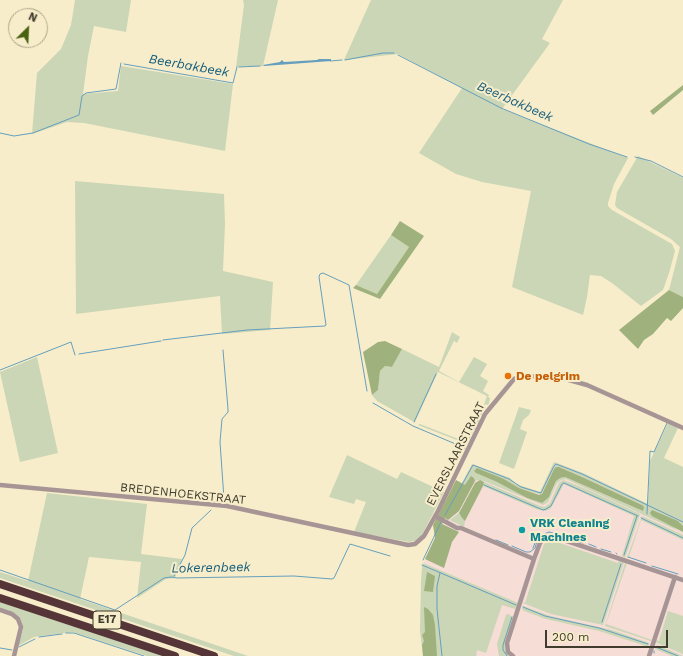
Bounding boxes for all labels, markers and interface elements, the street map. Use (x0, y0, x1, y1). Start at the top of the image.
north arrow (8, 8, 48, 48)
text: N (26, 10, 39, 25)
water label: Beerbakbeek (148, 51, 230, 81)
water label: Beerbakbeek (475, 78, 555, 126)
place label: De pelgrim (516, 369, 580, 383)
marker: De pelgrim (503, 371, 513, 381)
street label: EVERSLAARSTRAAT (424, 400, 488, 508)
street label: BREDENHOEKSTRAAT (119, 480, 247, 508)
place label: VRK Cleaning Machines (530, 516, 609, 544)
marker: VRK Cleaning Machines (517, 525, 527, 535)
water label: Lokerenbeek (171, 560, 251, 576)
road number: E17 (93, 611, 121, 629)
scale bar (547, 622, 670, 648)
text: 200 m (552, 630, 589, 644)

